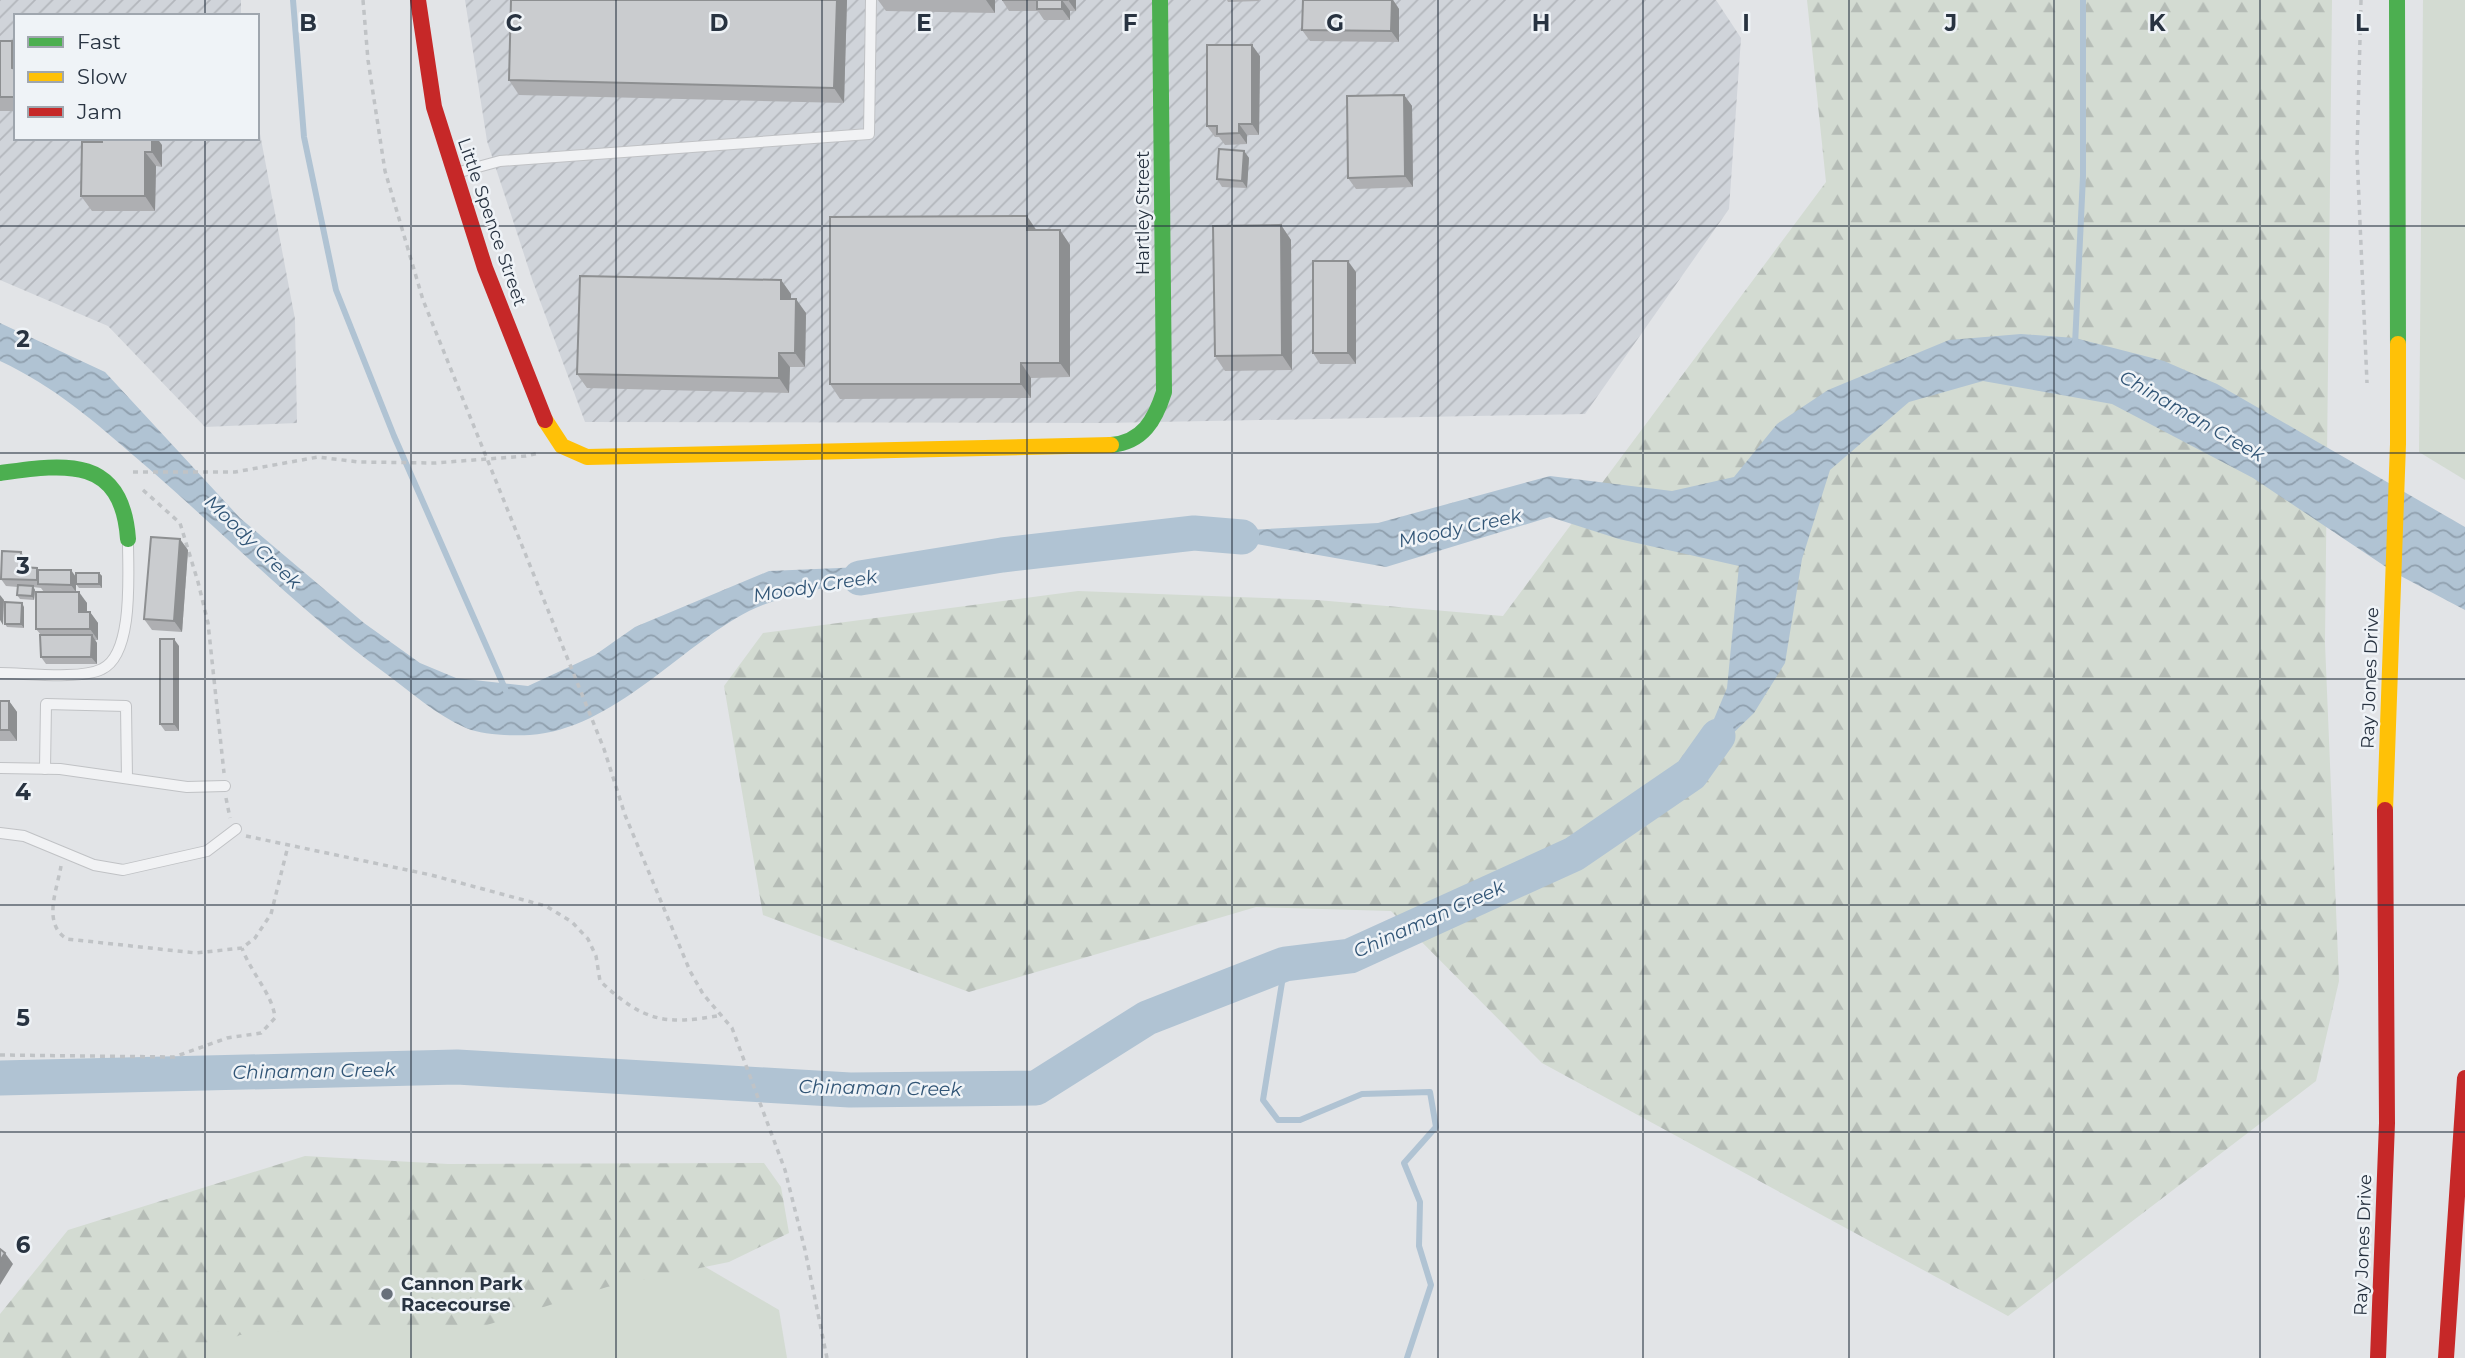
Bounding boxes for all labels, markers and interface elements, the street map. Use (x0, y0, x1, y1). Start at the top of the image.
text: B (299, 9, 317, 37)
text: C (506, 9, 523, 37)
text: D (710, 9, 729, 37)
text: E (916, 9, 932, 37)
text: F (1123, 9, 1138, 37)
text: G (1326, 9, 1344, 37)
text: H (1532, 9, 1550, 37)
text: I (1742, 9, 1750, 37)
text: J (1944, 9, 1957, 37)
text: K (2148, 9, 2166, 37)
text: L (2355, 9, 2369, 37)
legend (14, 14, 259, 140)
text: Fast (77, 29, 121, 54)
text: Slow (77, 64, 127, 89)
text: Jam (76, 99, 122, 124)
street label: Little Spence Street (453, 135, 531, 309)
street label: Hartley Street (1132, 151, 1154, 275)
text: 2 (16, 325, 30, 353)
water label: Chinaman Creek (2115, 365, 2269, 467)
water label: Moody Creek (200, 490, 307, 594)
water label: Moody Creek (1396, 504, 1524, 552)
text: 3 (15, 552, 30, 580)
water label: Moody Creek (751, 565, 879, 607)
street label: Ray Jones Drive (2357, 607, 2383, 749)
text: 4 (15, 778, 31, 806)
water label: Chinaman Creek (1350, 875, 1509, 963)
text: 5 (16, 1004, 30, 1032)
water label: Chinaman Creek (232, 1058, 397, 1084)
water label: Chinaman Creek (798, 1075, 963, 1101)
street label: Ray Jones Drive (2350, 1174, 2376, 1316)
text: 6 (16, 1231, 31, 1259)
place label: Cannon Park Racecourse (401, 1273, 523, 1316)
marker: Cannon Park Racecourse (379, 1286, 395, 1302)

